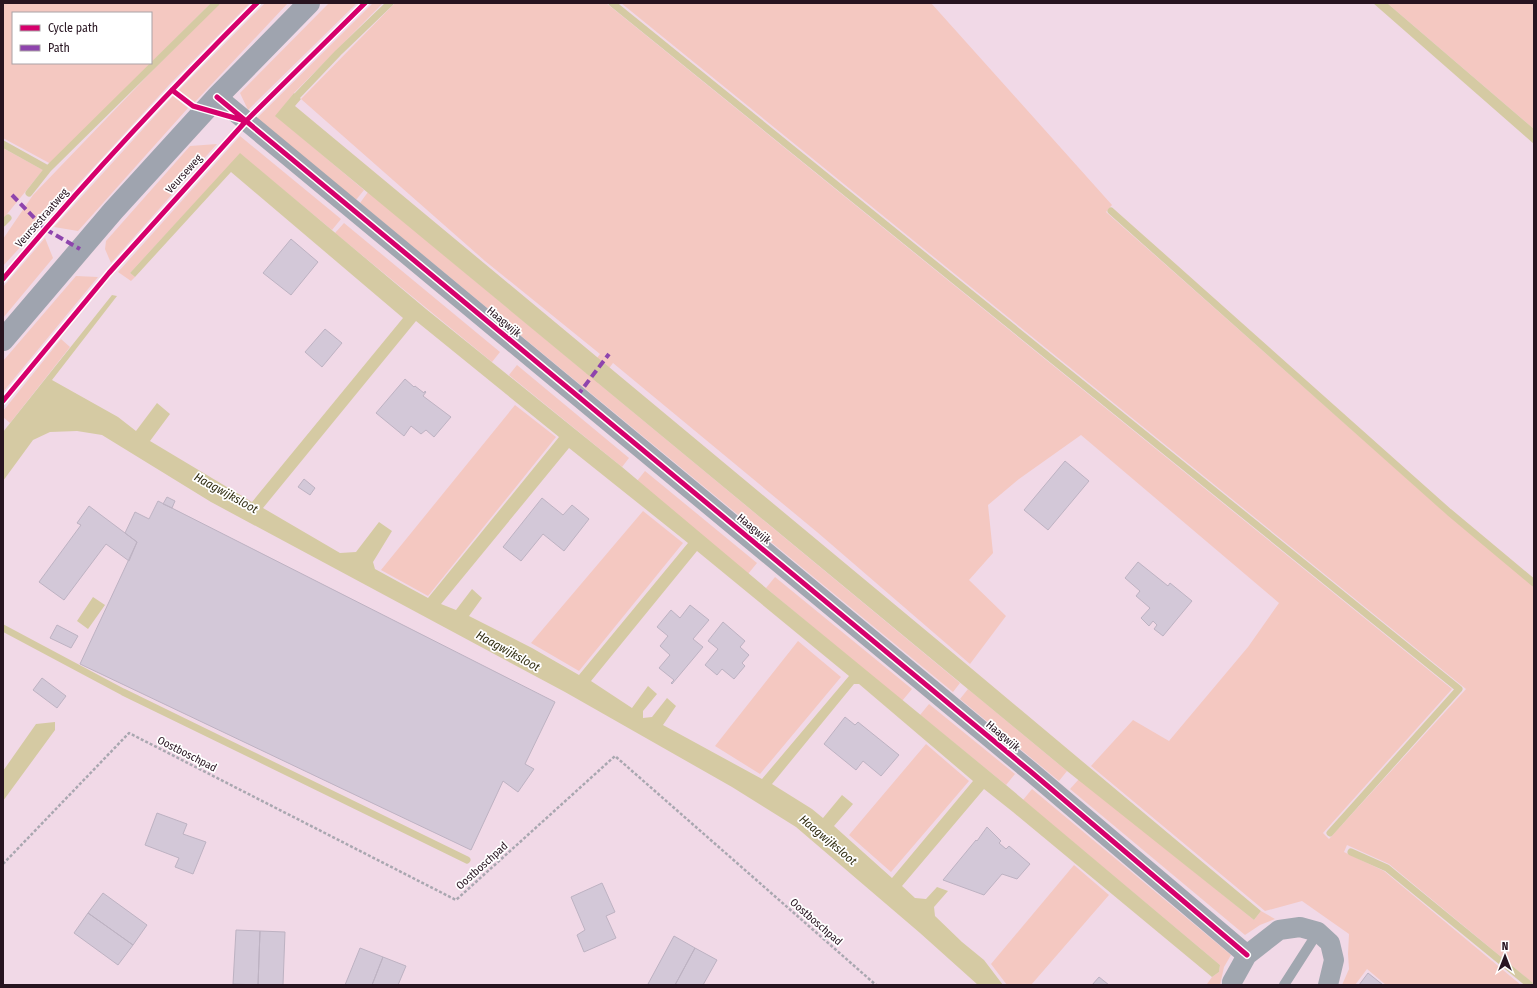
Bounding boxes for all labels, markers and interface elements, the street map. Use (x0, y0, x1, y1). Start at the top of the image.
legend (12, 12, 152, 64)
text: Cycle path (48, 21, 98, 35)
text: Path (48, 41, 70, 55)
street label: Veurseweg (163, 151, 205, 196)
street label: Veursestraatweg (13, 185, 72, 250)
street label: Haagwijk (484, 304, 524, 341)
water label: Haagwijksloot (192, 470, 260, 516)
street label: Haagwijk (734, 511, 774, 548)
water label: Haagwijksloot (474, 628, 542, 674)
street label: Haagwijk (983, 718, 1023, 755)
street label: Oostboschpad (155, 733, 219, 775)
water label: Haagwijksloot (797, 812, 860, 868)
street label: Oostboschpad (454, 839, 510, 893)
street label: Oostboschpad (787, 896, 845, 948)
north arrow (1485, 936, 1525, 976)
text: N (1502, 940, 1508, 953)

